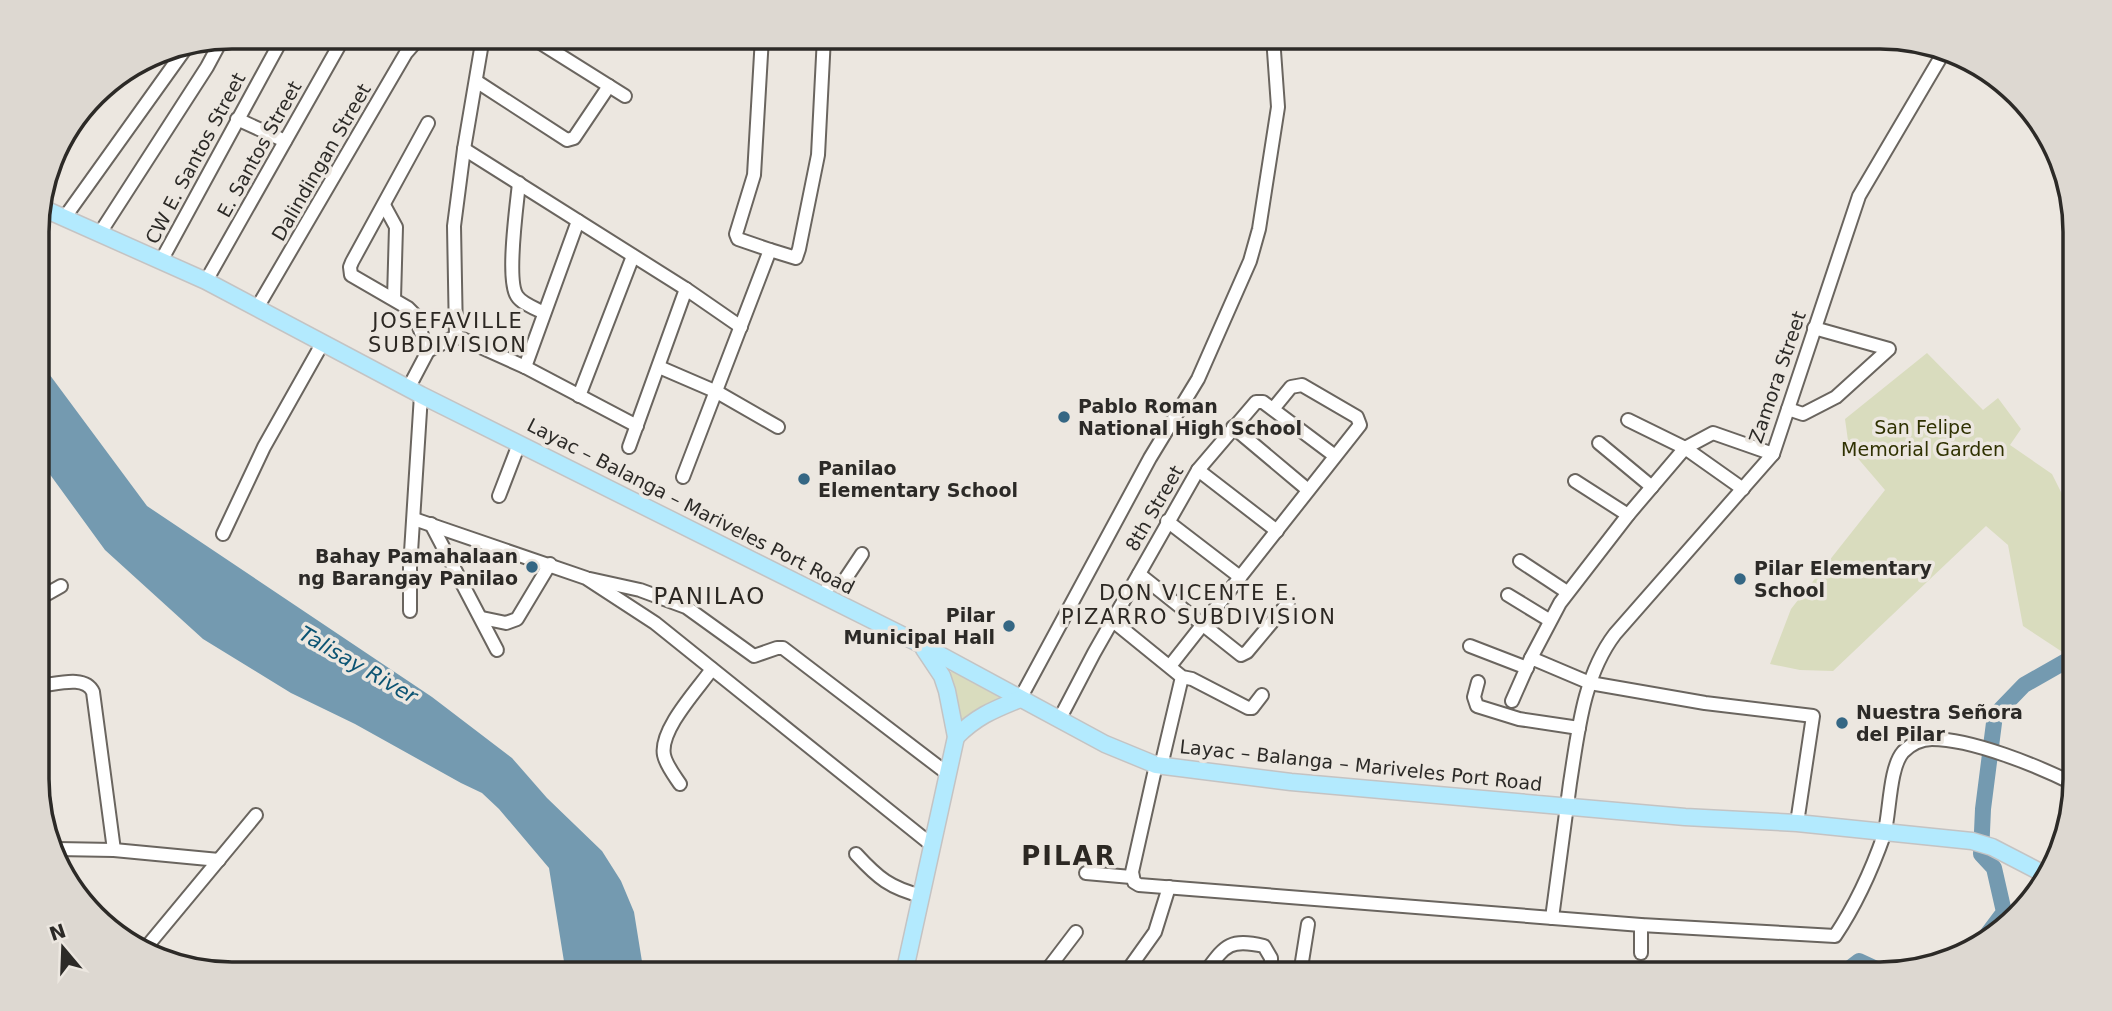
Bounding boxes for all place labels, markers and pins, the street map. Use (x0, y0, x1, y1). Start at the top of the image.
place label: Pablo Roman National High School (1078, 395, 1302, 439)
marker: Pablo Roman National High School (1056, 409, 1072, 425)
place label: Panilao Elementary School (818, 457, 1018, 501)
marker: Panilao Elementary School (796, 471, 812, 487)
place label: Bahay Pamahalaan ng Barangay Panilao (298, 545, 518, 589)
place label: Pilar Elementary School (1754, 557, 1933, 601)
marker: Bahay Pamahalaan ng Barangay Panilao (524, 559, 540, 575)
marker: Pilar Elementary School (1732, 571, 1748, 587)
place label: Pilar Municipal Hall (843, 604, 996, 648)
marker: Pilar Municipal Hall (1001, 618, 1017, 634)
place label: Nuestra Señora del Pilar (1856, 701, 2023, 745)
marker: Nuestra Señora del Pilar (1834, 715, 1850, 731)

